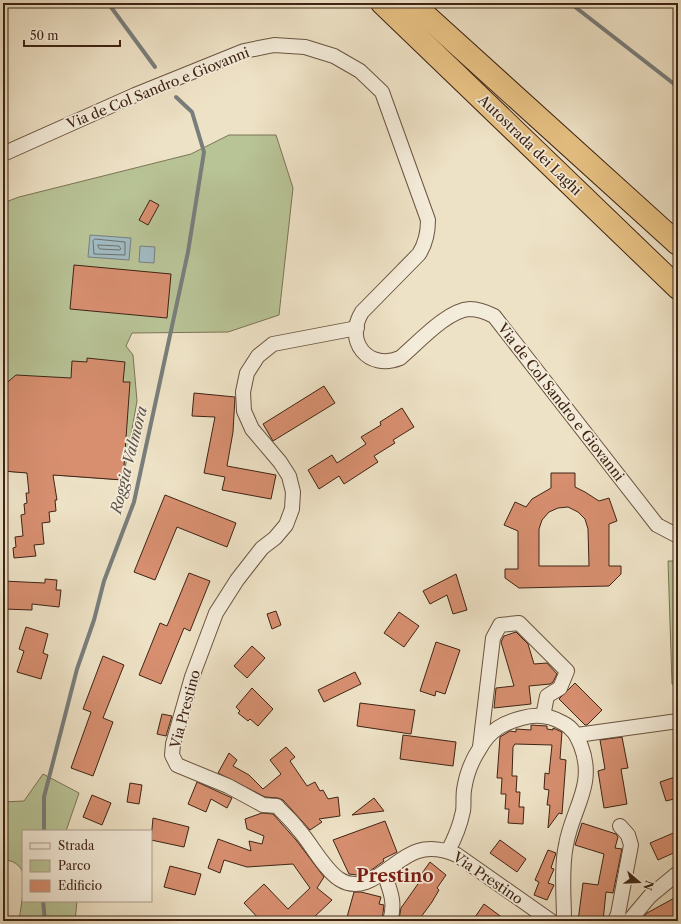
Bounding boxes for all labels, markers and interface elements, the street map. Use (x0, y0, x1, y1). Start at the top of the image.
scale bar (24, 22, 120, 48)
text: 50 m (30, 28, 59, 43)
street label: Via de Col Sandro e Giovanni (63, 43, 252, 133)
street label: Autostrada dei Laghi (474, 90, 586, 199)
street label: Via de Col Sandro e Giovanni (493, 319, 628, 485)
water label: Roggia Valmora (106, 404, 151, 517)
street label: Via Prestino (166, 668, 204, 751)
legend (22, 830, 152, 902)
text: Strada (58, 838, 95, 853)
street label: Via Prestino (449, 847, 526, 908)
text: Parco (58, 858, 91, 873)
north arrow (619, 862, 659, 902)
district label: Prestino (356, 865, 434, 887)
text: Edificio (58, 878, 102, 893)
text: N (640, 878, 657, 892)

